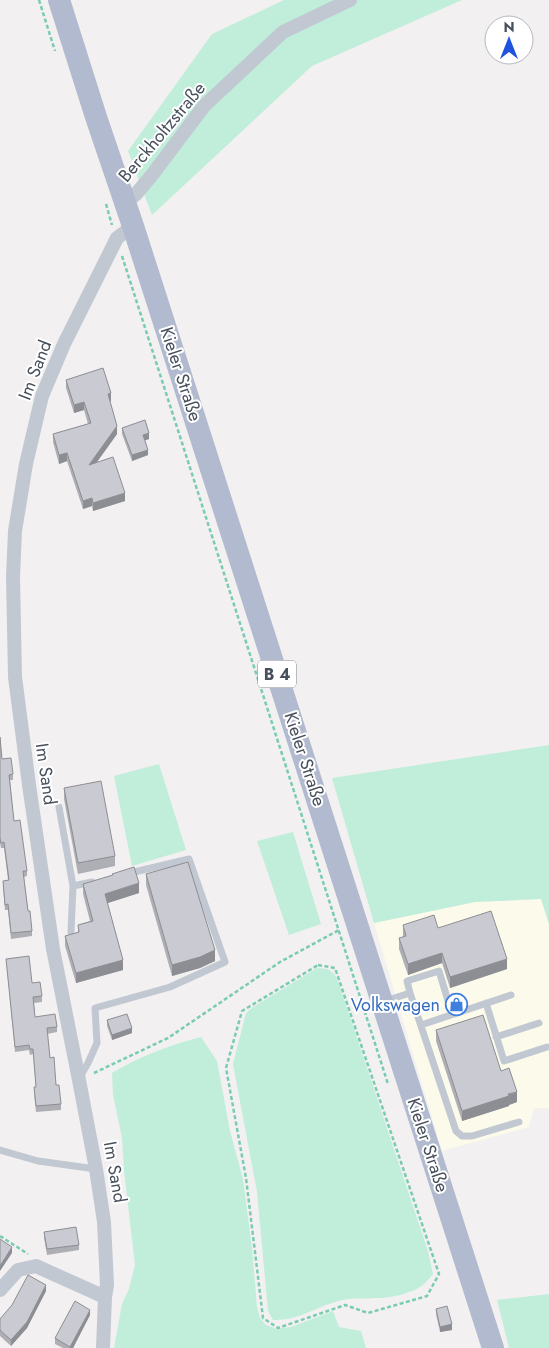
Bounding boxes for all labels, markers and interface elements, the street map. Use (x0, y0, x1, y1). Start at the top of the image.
north arrow (484, 15, 534, 65)
text: N (503, 17, 515, 37)
street label: Berckholtzstraße (112, 76, 212, 188)
street label: Kieler Straße (154, 324, 208, 424)
street label: Im Sand (12, 336, 58, 404)
road number: B 4 (258, 661, 296, 688)
street label: Kieler Straße (278, 709, 332, 809)
street label: Im Sand (29, 741, 63, 807)
place label: Volkswagen (351, 992, 440, 1018)
shop icon: Volkswagen (444, 993, 468, 1017)
street label: Kieler Straße (401, 1095, 455, 1195)
street label: Im Sand (97, 1139, 133, 1205)

